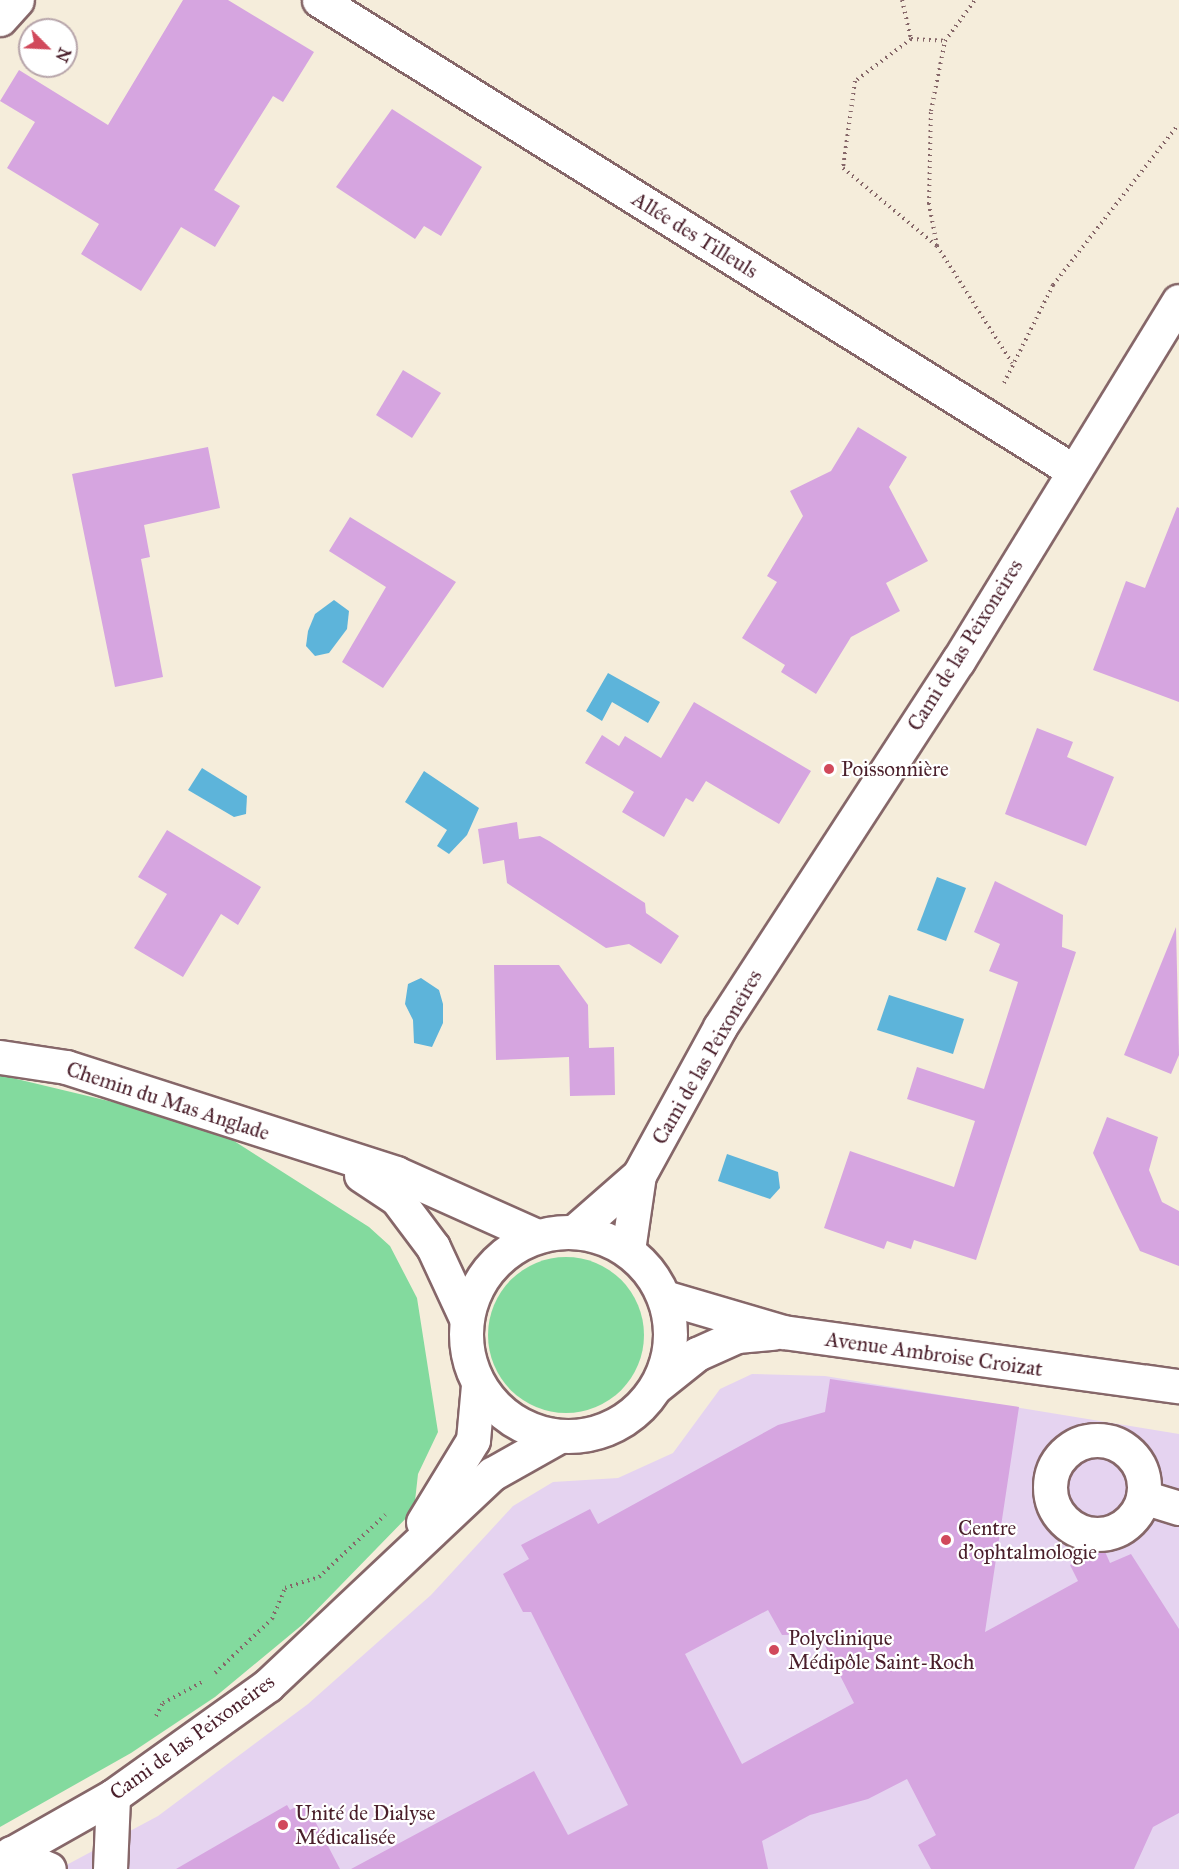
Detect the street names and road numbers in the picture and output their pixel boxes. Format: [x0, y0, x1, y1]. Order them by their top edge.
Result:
street label: Allée des Tilleuls [627, 186, 763, 284]
street label: Cami de las Peixoneires [902, 555, 1028, 735]
street label: Cami de las Peixoneires [647, 965, 767, 1149]
street label: Chemin du Mas Anglade [63, 1056, 273, 1146]
street label: Avenue Ambroise Croizat [824, 1326, 1044, 1382]
street label: Cami de las Peixoneires [105, 1669, 279, 1805]

